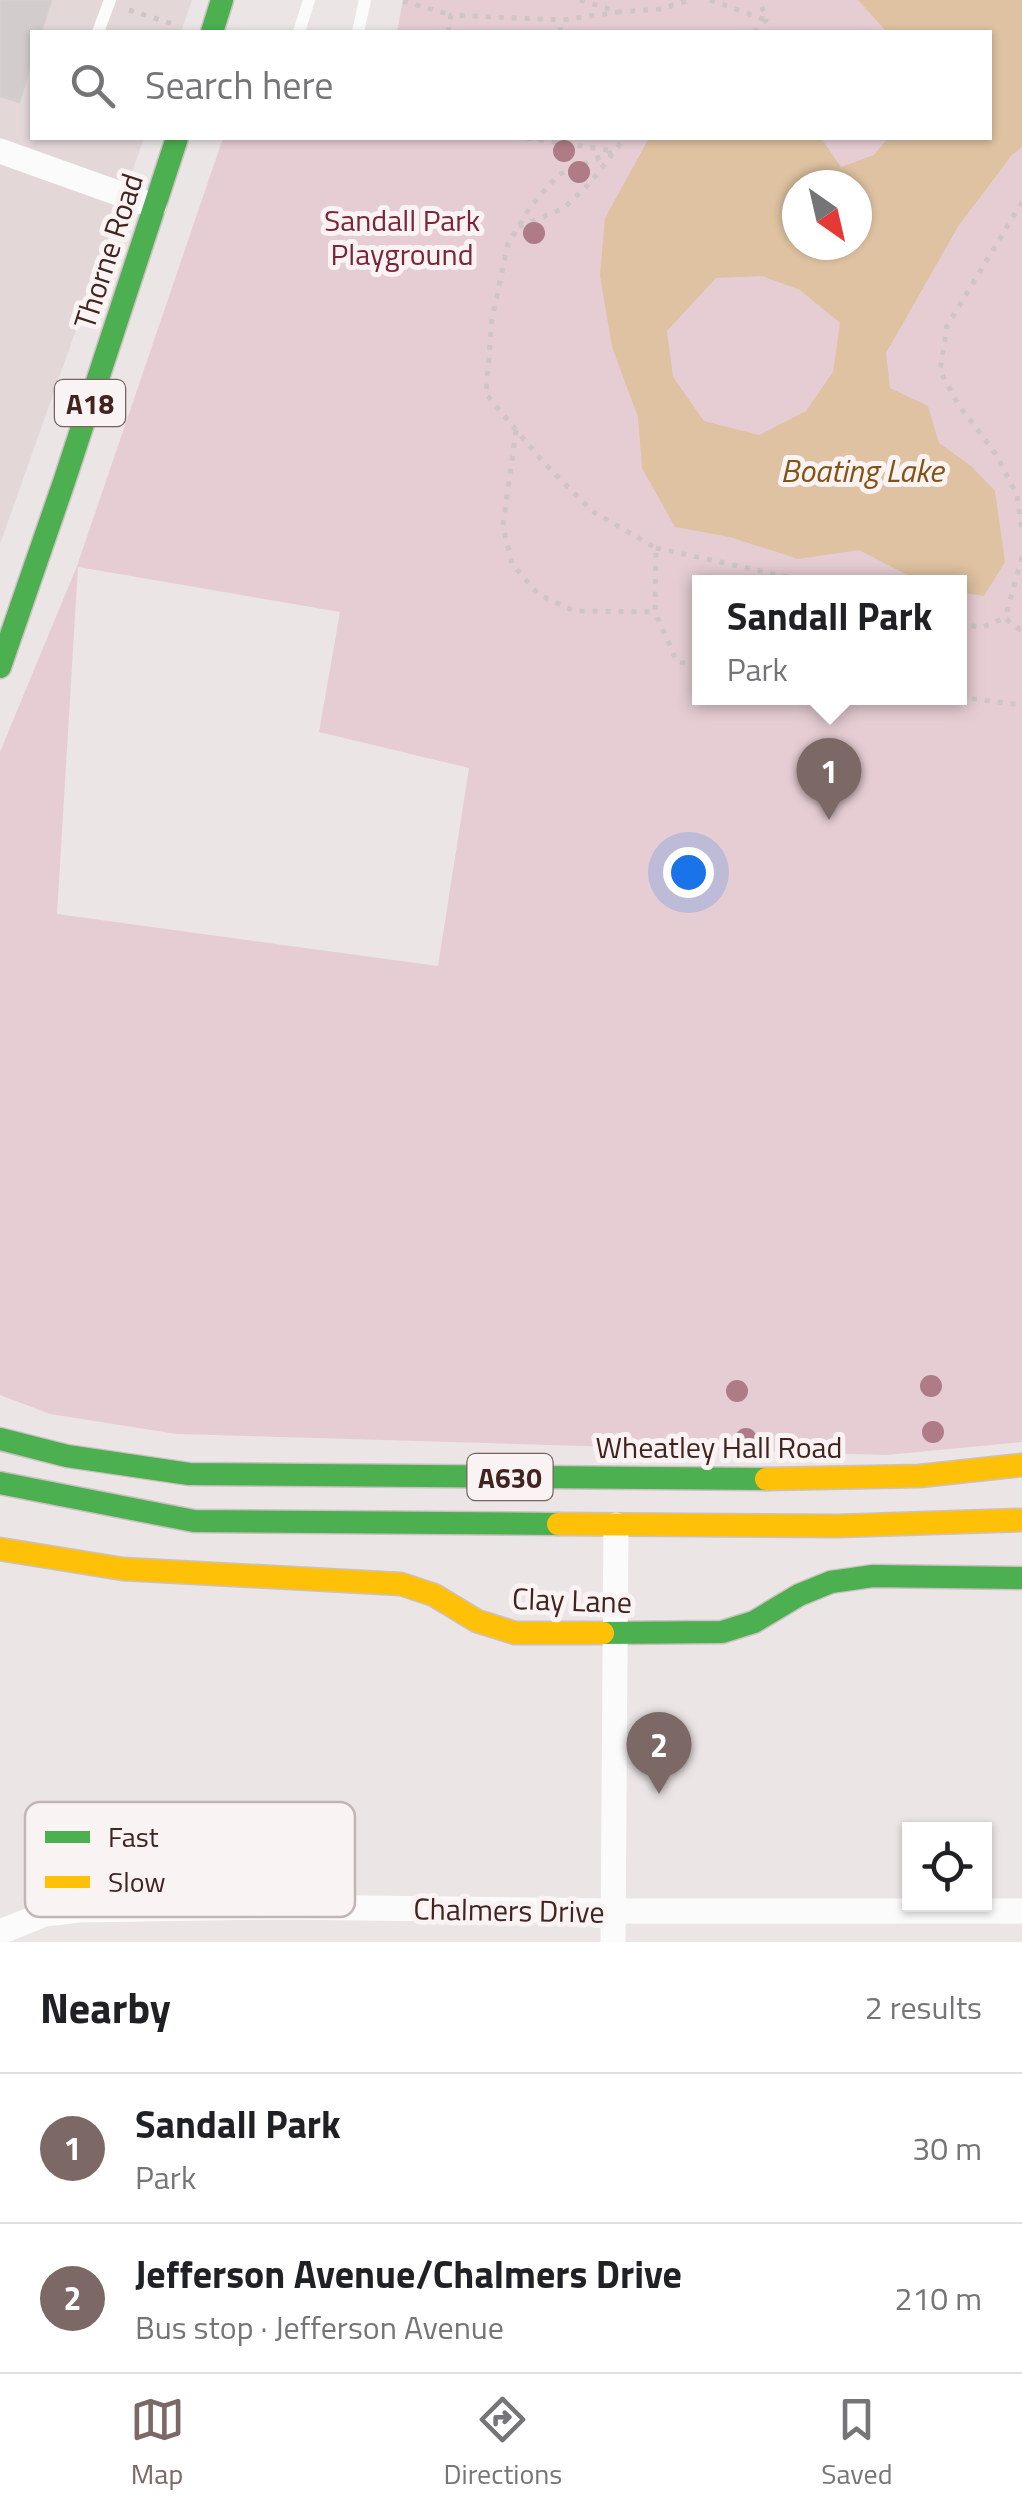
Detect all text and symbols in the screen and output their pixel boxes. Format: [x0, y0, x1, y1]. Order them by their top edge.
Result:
search box [30, 30, 992, 140]
text: Search here [145, 56, 333, 114]
icon: search [65, 58, 120, 113]
street label: Thorne Road [61, 167, 155, 335]
north arrow [782, 170, 872, 260]
park label: Sandall Park Playground [324, 197, 480, 277]
road number: A18 [55, 380, 125, 426]
water label: Boating Lake [780, 446, 946, 494]
popup [692, 575, 967, 705]
text: Sandall Park [727, 587, 932, 645]
text: Park [727, 645, 788, 693]
pin: 1 [796, 738, 862, 820]
your location [663, 847, 714, 898]
street label: Wheatley Hall Road [596, 1424, 843, 1470]
road number: A630 [468, 1454, 552, 1500]
street label: Clay Lane [511, 1575, 633, 1625]
pin: 2 [626, 1712, 692, 1794]
legend [25, 1802, 355, 1917]
text: Fast [108, 1815, 159, 1858]
map controls [902, 1822, 992, 1912]
button: locate [902, 1822, 992, 1912]
text: Slow [108, 1860, 166, 1903]
street label: Chalmers Drive [413, 1885, 605, 1935]
text: Nearby [40, 1975, 171, 2039]
text: 2 results [865, 1983, 982, 2031]
text: Sandall Park [135, 2095, 341, 2153]
text: 1 [64, 2124, 81, 2172]
text: 30 m [912, 2124, 982, 2172]
text: Park [135, 2153, 196, 2201]
text: Jefferson Avenue/Chalmers Drive [135, 2245, 682, 2303]
text: 2 [64, 2274, 81, 2322]
text: 210 m [894, 2274, 982, 2322]
text: Bus stop · Jefferson Avenue [135, 2303, 504, 2351]
tab: Map [130, 2392, 185, 2495]
tab: Directions [444, 2392, 562, 2495]
tab: Saved [821, 2392, 892, 2495]

